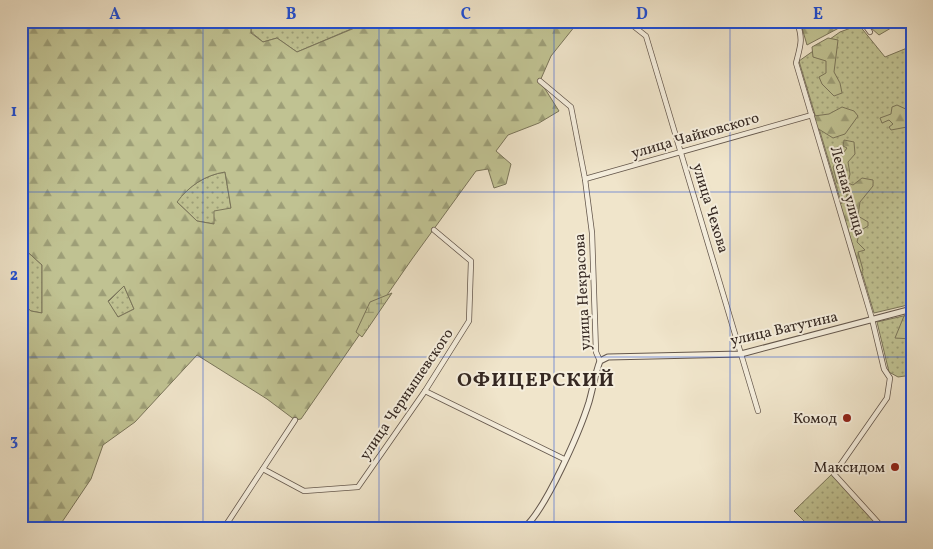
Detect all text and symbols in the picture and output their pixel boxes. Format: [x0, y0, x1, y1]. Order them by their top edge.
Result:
text: A [109, 4, 121, 26]
text: B [286, 4, 297, 26]
text: C [461, 4, 471, 26]
text: D [636, 4, 648, 26]
text: E [813, 4, 823, 26]
text: 1 [11, 101, 17, 123]
street label: улица Чайковского [629, 108, 762, 165]
street label: Лесная улица [824, 144, 869, 239]
street label: улица Чехова [686, 161, 733, 256]
street label: улица Некрасова [570, 233, 597, 351]
text: 2 [10, 265, 18, 287]
street label: улица Ватутина [728, 307, 840, 352]
street label: улица Чернышевского [355, 325, 459, 465]
district label: ОФИЦЕРСКИЙ [457, 367, 615, 395]
place label: Комод [793, 409, 838, 430]
marker: Комод [841, 412, 853, 424]
text: 3 [10, 430, 18, 452]
place label: Максидом [813, 458, 885, 479]
marker: Максидом [889, 461, 901, 473]

